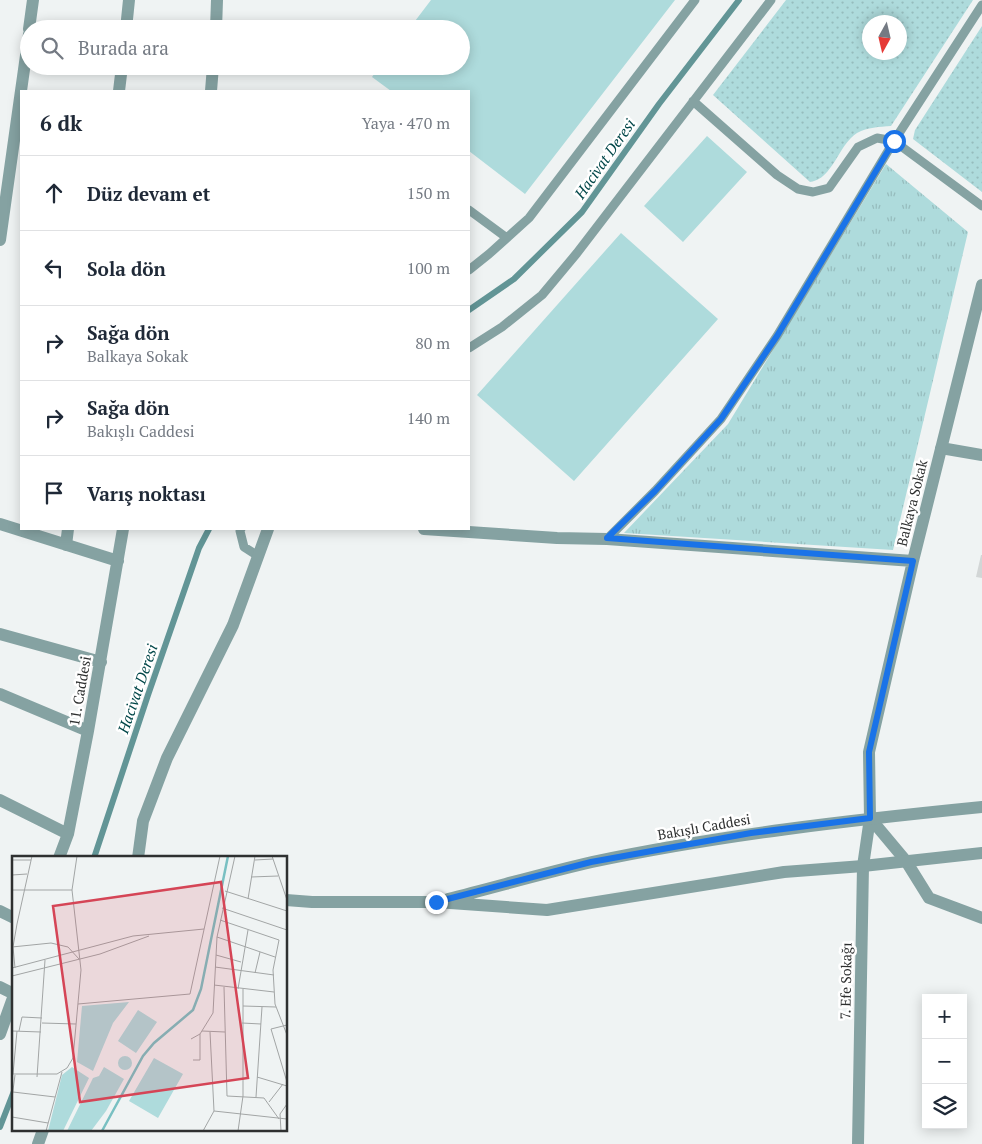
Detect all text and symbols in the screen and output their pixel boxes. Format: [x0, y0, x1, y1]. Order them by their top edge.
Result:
north arrow [862, 15, 907, 60]
search box [20, 20, 470, 75]
icon: search [38, 34, 66, 62]
text: Burada ara [78, 35, 169, 60]
text: 6 dk [40, 109, 82, 137]
text: Yaya · 470 m [362, 112, 450, 134]
water label: Hacivat Deresi [569, 114, 640, 203]
route start [883, 130, 906, 153]
icon: ahead [40, 179, 68, 207]
text: Düz devam et [87, 181, 210, 206]
text: 150 m [407, 182, 450, 204]
icon: left [40, 254, 68, 282]
text: Sola dön [87, 256, 166, 281]
text: 100 m [407, 257, 450, 279]
text: Sağa dön [87, 320, 170, 345]
icon: right [40, 329, 68, 357]
text: 80 m [415, 332, 450, 354]
text: Balkaya Sokak [87, 345, 188, 367]
text: Sağa dön [87, 395, 170, 420]
icon: right [40, 404, 68, 432]
text: 140 m [407, 407, 450, 429]
text: Bakışlı Caddesi [87, 420, 195, 442]
street label: Balkaya Sokak [892, 457, 932, 548]
icon: arrive [40, 479, 68, 507]
text: Varış noktası [87, 481, 206, 506]
water label: Hacivat Deresi [112, 641, 162, 737]
street label: 11. Caddesi [64, 654, 95, 727]
street label: Bakışlı Caddesi [656, 809, 752, 844]
inset map [12, 856, 288, 1132]
route end [425, 891, 448, 914]
street label: 7. Efe Sokağı [835, 942, 856, 1020]
map controls [922, 994, 967, 1129]
button: + [922, 994, 967, 1039]
button: − [922, 1039, 967, 1084]
button: layers [922, 1084, 967, 1129]

